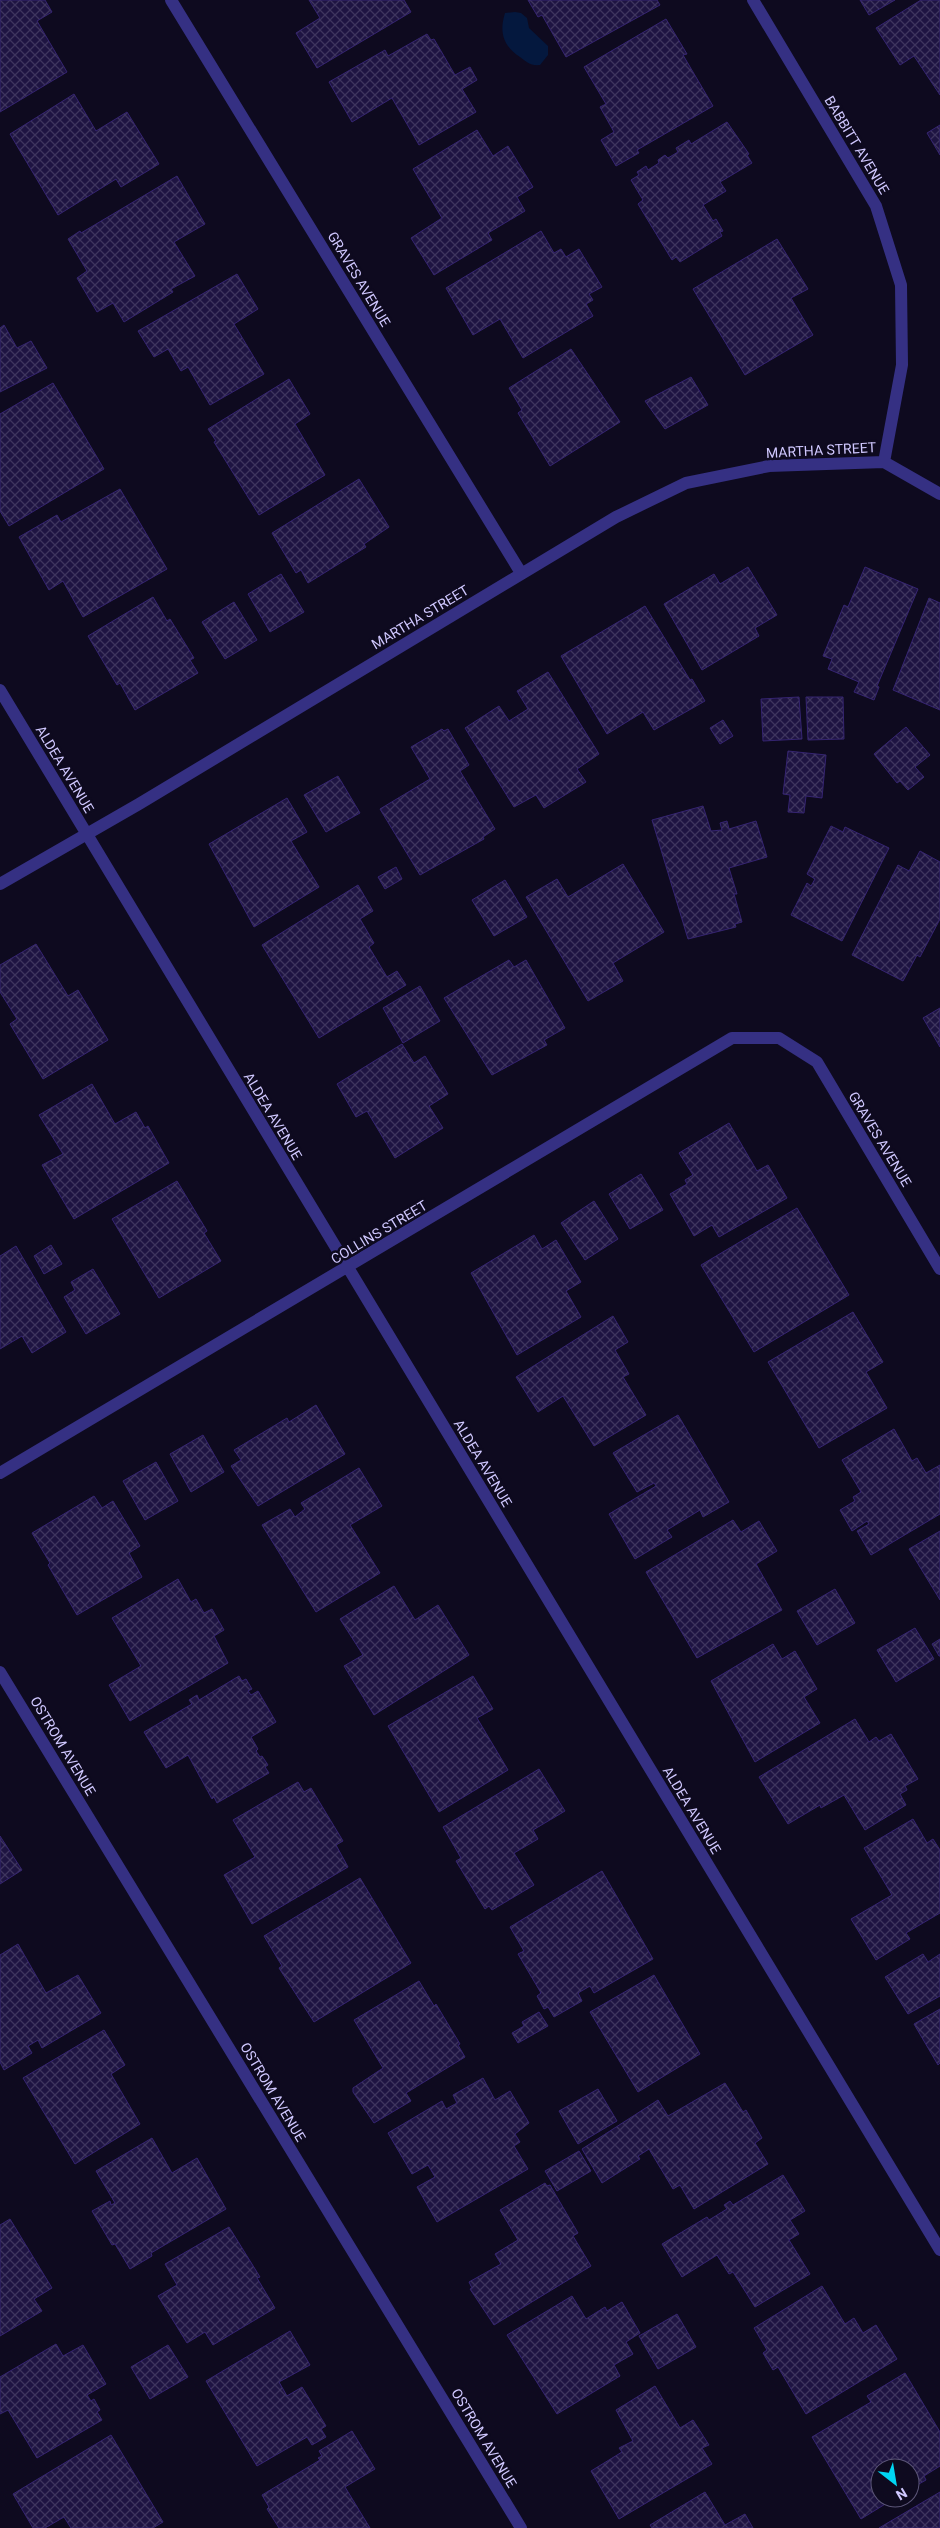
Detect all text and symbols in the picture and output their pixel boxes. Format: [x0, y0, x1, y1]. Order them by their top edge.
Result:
street label: BABBITT AVENUE [821, 93, 893, 197]
street label: GRAVES AVENUE [324, 229, 394, 329]
street label: MARTHA STREET [765, 439, 877, 461]
street label: MARTHA STREET [369, 581, 472, 652]
street label: ALDEA AVENUE [33, 723, 97, 816]
street label: ALDEA AVENUE [241, 1070, 305, 1163]
street label: GRAVES AVENUE [845, 1089, 915, 1189]
street label: COLLINS STREET [328, 1197, 430, 1267]
street label: ALDEA AVENUE [451, 1417, 515, 1510]
street label: OSTROM AVENUE [27, 1694, 99, 1798]
street label: ALDEA AVENUE [660, 1764, 724, 1857]
street label: OSTROM AVENUE [237, 2040, 309, 2144]
street label: OSTROM AVENUE [448, 2386, 520, 2490]
north arrow [870, 2458, 920, 2508]
text: N [893, 2485, 910, 2504]

